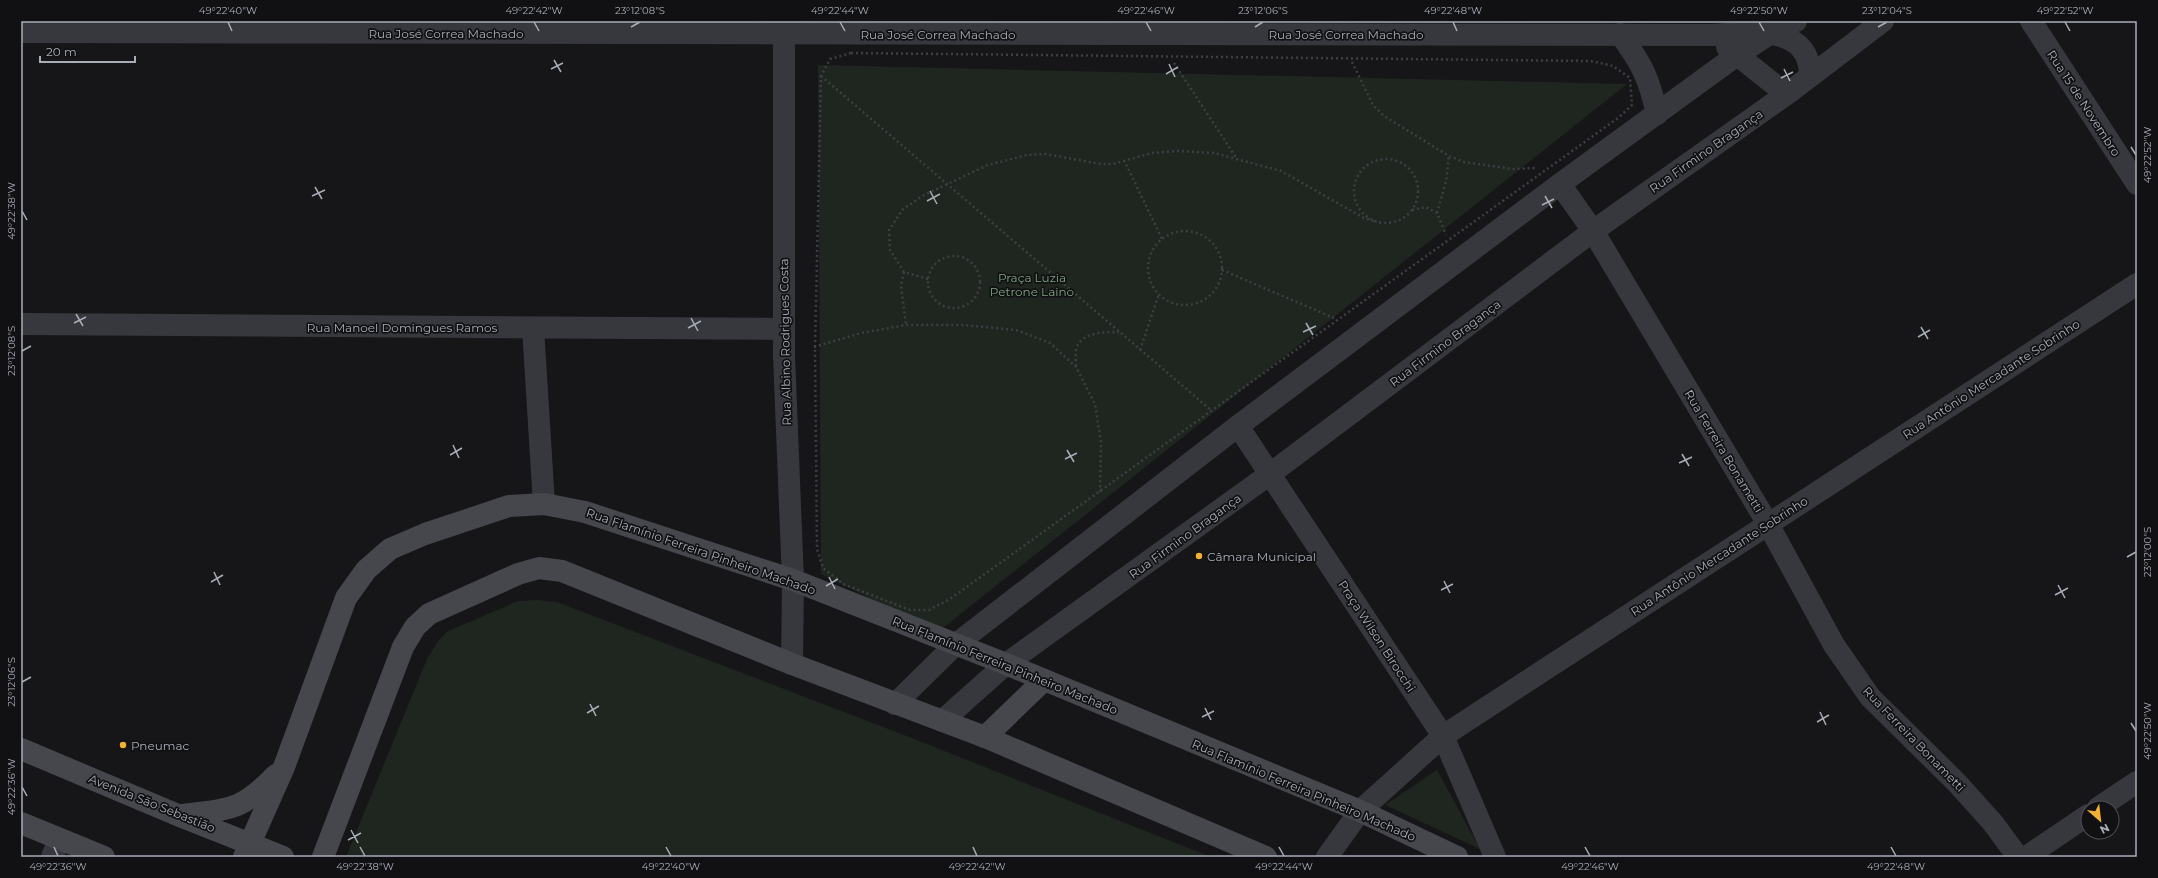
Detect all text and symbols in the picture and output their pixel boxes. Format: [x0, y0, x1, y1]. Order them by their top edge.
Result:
text: 49°22'40"W [199, 4, 257, 17]
text: 49°22'42"W [505, 4, 563, 17]
text: 23°12'08"S [615, 4, 665, 17]
text: 49°22'44"W [811, 4, 869, 17]
text: 49°22'46"W [1117, 4, 1175, 17]
text: 23°12'06"S [1238, 4, 1288, 17]
text: 49°22'48"W [1424, 4, 1482, 17]
text: 49°22'50"W [1730, 4, 1788, 17]
text: 23°12'04"S [1862, 4, 1912, 17]
text: 49°22'52"W [2037, 4, 2093, 17]
street label: Rua José Correa Machado [368, 26, 524, 41]
street label: Rua José Correa Machado [860, 27, 1016, 42]
street label: Rua José Correa Machado [1268, 27, 1424, 42]
scale bar [40, 38, 135, 64]
text: 20 m [46, 44, 77, 59]
street label: Rua 15 de Novembro [2044, 47, 2124, 159]
street label: Rua Firmino Bragança [1646, 106, 1766, 196]
text: 49°22'52"W [2141, 127, 2154, 183]
text: 49°22'38"W [5, 182, 18, 240]
street label: Rua Albino Rodrigues Costa [776, 258, 794, 426]
park label: Praça Luzia Petrone Laino [990, 270, 1074, 299]
street label: Rua Firmino Bragança [1387, 296, 1503, 390]
street label: Rua Antônio Mercadante Sobrinho [1900, 316, 2082, 442]
street label: Rua Manoel Domingues Ramos [307, 320, 497, 335]
text: 23°12'08"S [5, 326, 18, 376]
street label: Rua Ferreira Bonametti [1681, 387, 1767, 515]
street label: Rua Firmino Bragança [1126, 490, 1244, 582]
street label: Rua Antônio Mercadante Sobrinho [1628, 493, 1810, 619]
street label: Rua Flamínio Ferreira Pinheiro Machado [584, 505, 818, 597]
text: 23°12'00"S [2141, 527, 2154, 577]
place label: Câmara Municipal [1207, 549, 1316, 564]
marker: Câmara Municipal [1194, 551, 1204, 561]
street label: Praça Wilson Birocchi [1335, 577, 1419, 695]
street label: Rua Flamínio Ferreira Pinheiro Machado [890, 613, 1120, 717]
text: 23°12'06"S [5, 657, 18, 707]
street label: Rua Ferreira Bonametti [1860, 683, 1968, 795]
text: 49°22'50"W [2141, 702, 2154, 760]
street label: Rua Flamínio Ferreira Pinheiro Machado [1190, 736, 1418, 844]
place label: Pneumac [131, 738, 190, 753]
marker: Pneumac [118, 740, 128, 750]
text: 49°22'36"W [5, 758, 18, 816]
street label: Avenida São Sebastião [87, 771, 217, 835]
north arrow [2080, 800, 2120, 840]
text: N [2097, 821, 2112, 837]
text: 49°22'36"W [29, 860, 87, 873]
text: 49°22'38"W [336, 860, 394, 873]
text: 49°22'40"W [642, 860, 700, 873]
text: 49°22'42"W [948, 860, 1006, 873]
text: 49°22'44"W [1255, 860, 1313, 873]
text: 49°22'46"W [1561, 860, 1619, 873]
text: 49°22'48"W [1867, 860, 1925, 873]

